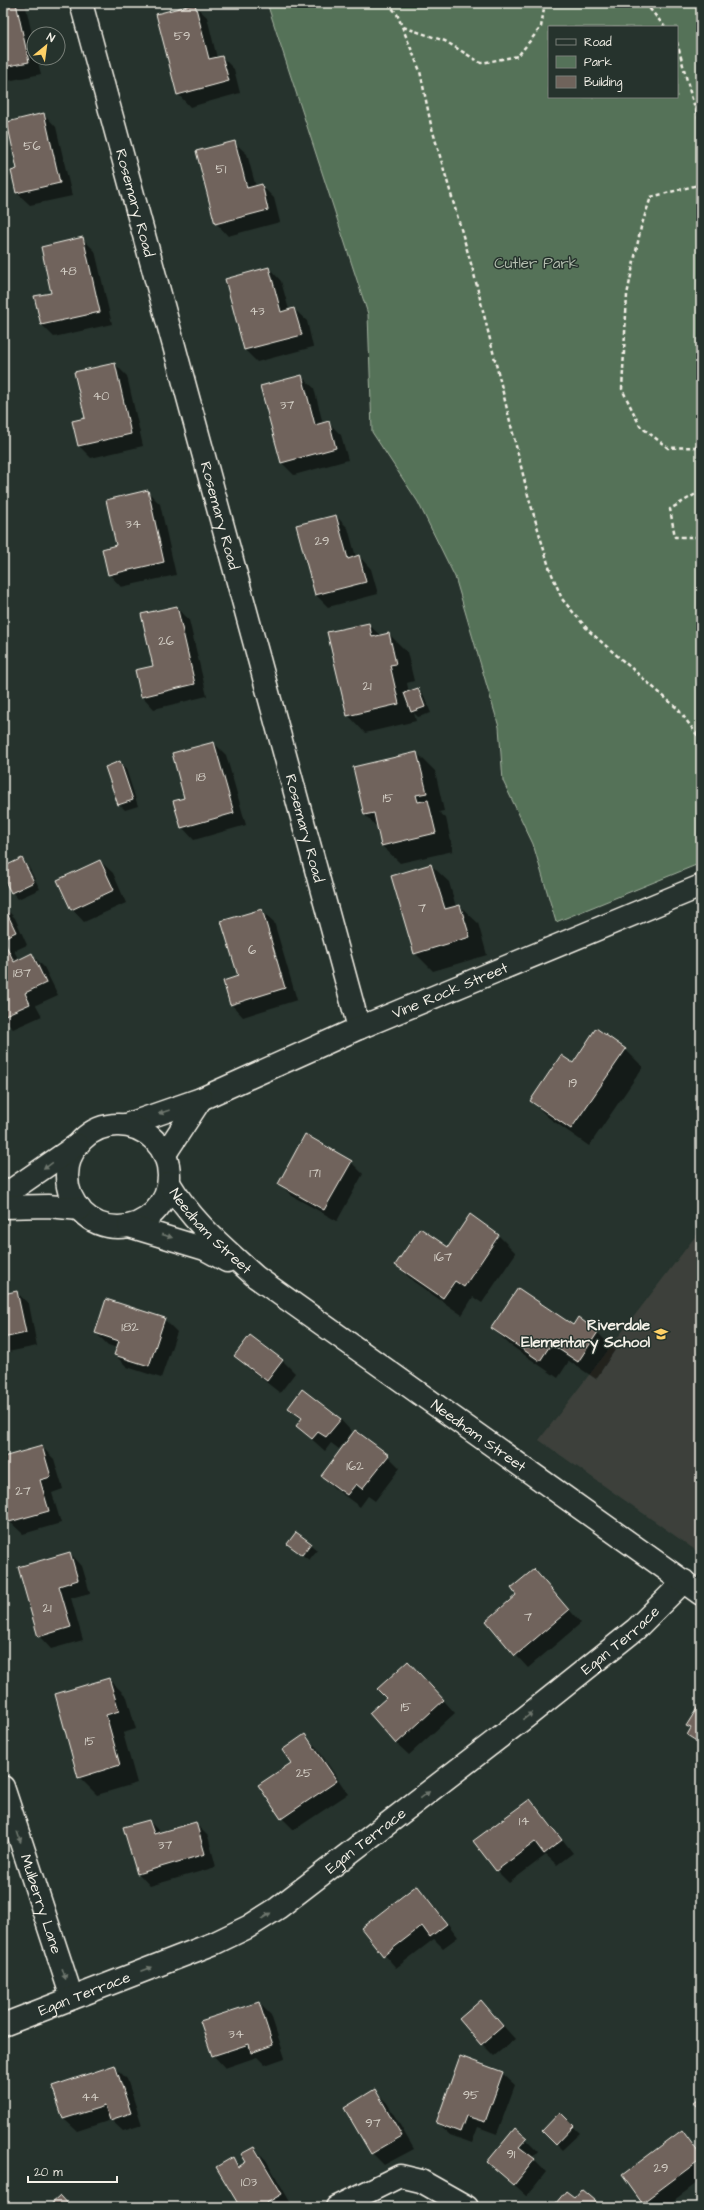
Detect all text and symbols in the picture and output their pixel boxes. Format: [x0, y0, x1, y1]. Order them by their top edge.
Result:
north arrow [26, 26, 66, 66]
legend [548, 26, 678, 98]
house number: 59 [174, 27, 190, 45]
text: N [44, 29, 57, 46]
text: Road [584, 34, 612, 51]
text: Park [584, 54, 612, 71]
text: Building [584, 74, 622, 92]
house number: 56 [23, 137, 41, 155]
street label: Rosemary Road [110, 147, 159, 260]
house number: 51 [216, 160, 227, 178]
park label: Cutler Park [494, 253, 578, 274]
house number: 48 [59, 262, 77, 280]
house number: 43 [249, 302, 265, 320]
house number: 40 [92, 387, 110, 405]
house number: 37 [280, 396, 294, 414]
street label: Rosemary Road [195, 459, 244, 572]
house number: 34 [125, 515, 141, 533]
house number: 29 [315, 532, 329, 550]
house number: 26 [158, 632, 174, 650]
house number: 21 [362, 677, 372, 695]
house number: 18 [196, 768, 207, 786]
street label: Rosemary Road [280, 772, 329, 885]
house number: 15 [383, 789, 393, 807]
house number: 7 [418, 899, 426, 917]
house number: 6 [248, 941, 256, 959]
street label: Vine Rock Street [389, 957, 511, 1024]
house number: 187 [13, 964, 31, 982]
house number: 19 [568, 1074, 578, 1092]
one-way arrow [158, 1109, 170, 1115]
one-way arrow [43, 1162, 54, 1170]
house number: 171 [309, 1164, 321, 1182]
street label: Needham Street [164, 1184, 256, 1279]
one-way arrow [161, 1233, 173, 1239]
house number: 167 [434, 1248, 452, 1266]
place label: Riverdale Elementary School [521, 1315, 651, 1354]
house number: 182 [121, 1318, 139, 1336]
school or university icon: Riverdale Elementary School [653, 1326, 669, 1342]
street label: Needham Street [426, 1395, 530, 1477]
house number: 162 [346, 1457, 364, 1475]
house number: 27 [15, 1482, 31, 1500]
house number: 21 [42, 1599, 52, 1617]
street label: Egan Terrace [577, 1601, 664, 1680]
house number: 7 [524, 1608, 532, 1626]
house number: 15 [401, 1698, 411, 1716]
one-way arrow [523, 1712, 533, 1720]
house number: 15 [85, 1732, 95, 1750]
house number: 25 [296, 1764, 312, 1782]
one-way arrow [419, 1791, 430, 1800]
street label: Egan Terrace [321, 1803, 411, 1879]
house number: 14 [519, 1812, 529, 1830]
one-way arrow [16, 1832, 22, 1844]
house number: 37 [158, 1836, 172, 1854]
street label: Mulberry Lane [15, 1852, 67, 1956]
one-way arrow [260, 1912, 271, 1920]
one-way arrow [142, 1965, 154, 1971]
street label: Egan Terrace [35, 1967, 133, 2021]
one-way arrow [61, 1969, 67, 1981]
house number: 34 [228, 2025, 244, 2043]
house number: 95 [463, 2086, 479, 2104]
house number: 44 [81, 2088, 99, 2106]
house number: 97 [365, 2114, 381, 2132]
house number: 91 [506, 2145, 516, 2163]
scale bar [28, 2158, 117, 2184]
house number: 29 [654, 2159, 668, 2177]
text: 20 m [34, 2164, 63, 2181]
house number: 103 [241, 2173, 258, 2191]

